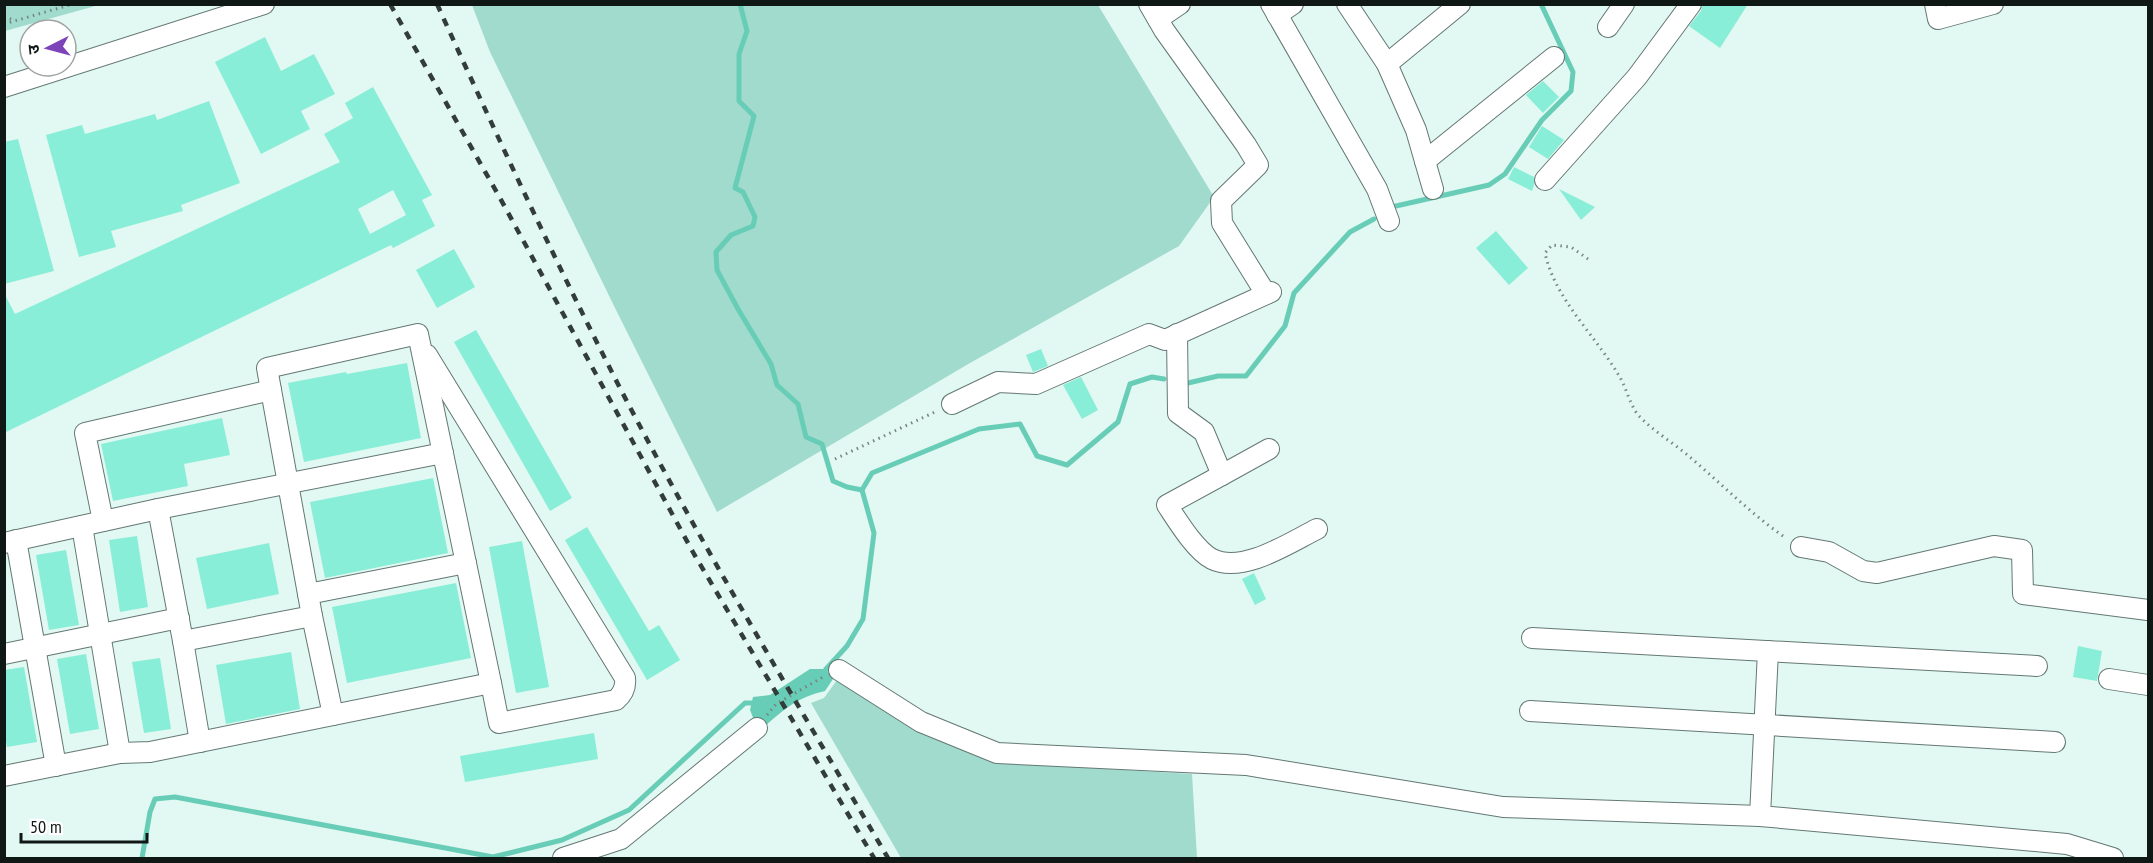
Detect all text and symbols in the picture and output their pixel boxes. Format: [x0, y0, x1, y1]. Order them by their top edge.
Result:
north arrow [18, 18, 78, 78]
text: उ [23, 43, 44, 55]
scale bar [21, 806, 147, 844]
text: 50 m [30, 815, 62, 838]

